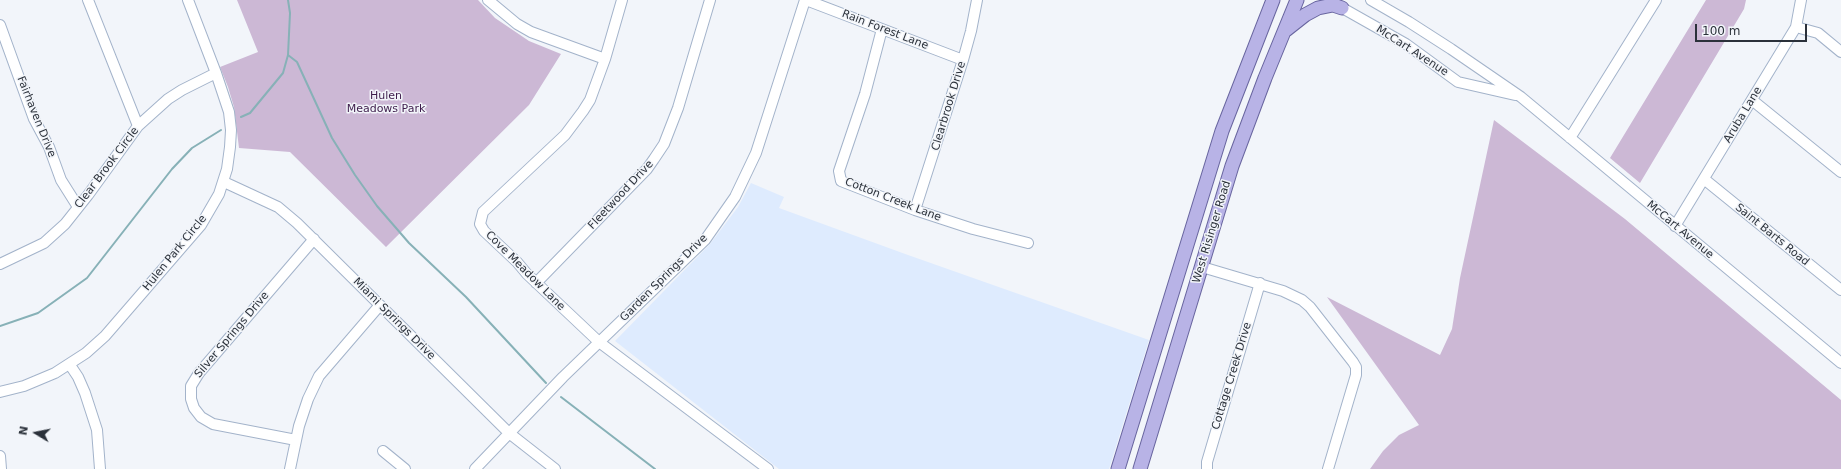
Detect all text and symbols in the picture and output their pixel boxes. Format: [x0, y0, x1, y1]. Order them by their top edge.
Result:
street label: Rain Forest Lane [840, 7, 930, 53]
scale bar [1697, 16, 1809, 42]
street label: McCart Avenue [1374, 23, 1450, 79]
text: 100 m [1702, 24, 1740, 38]
street label: Clearbrook Drive [929, 60, 969, 152]
street label: Fairhaven Drive [14, 75, 58, 159]
street label: Aruba Lane [1721, 85, 1765, 145]
park label: Hulen Meadows Park [347, 89, 425, 115]
street label: Clear Brook Circle [72, 125, 142, 211]
street label: Fleetwood Drive [586, 158, 656, 232]
street label: Cotton Creek Lane [843, 176, 943, 224]
street label: West Risinger Road [1190, 179, 1234, 285]
street label: McCart Avenue [1644, 198, 1716, 262]
street label: Saint Barts Road [1732, 201, 1812, 269]
street label: Hulen Park Circle [140, 212, 210, 294]
street label: Cove Meadow Lane [483, 229, 567, 313]
street label: Garden Springs Drive [618, 232, 710, 324]
street label: Miami Springs Drive [350, 275, 438, 363]
street label: Silver Springs Drive [192, 289, 272, 381]
street label: Cottage Creek Drive [1209, 321, 1255, 431]
north arrow [16, 413, 56, 453]
text: N [16, 425, 31, 436]

